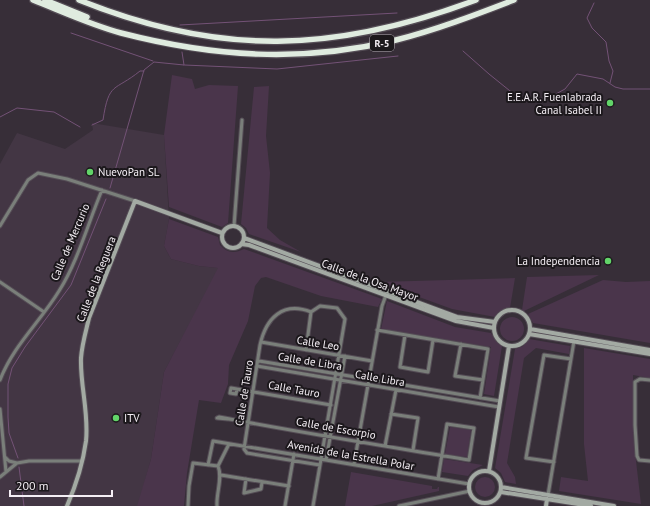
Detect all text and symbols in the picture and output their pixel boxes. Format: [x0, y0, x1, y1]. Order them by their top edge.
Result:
road number: R-5 [370, 35, 394, 51]
place label: E.E.A.R. Fuenlabrada Canal Isabel II [507, 90, 602, 117]
marker: E.E.A.R. Fuenlabrada Canal Isabel II [605, 98, 615, 108]
place label: NuevoPan SL [98, 165, 160, 179]
marker: NuevoPan SL [85, 167, 95, 177]
street label: Calle de Mercurio [47, 201, 93, 283]
street label: Calle de la Reguera [73, 234, 119, 324]
place label: La Independencia [517, 254, 600, 268]
street label: Calle de la Osa Mayor [320, 256, 421, 304]
marker: La Independencia [603, 256, 613, 266]
street label: Calle Leo [296, 333, 340, 353]
street label: Calle de Libra [277, 349, 343, 373]
street label: Calle de Tauro [232, 359, 256, 427]
street label: Calle Libra [354, 367, 406, 389]
street label: Calle Tauro [267, 378, 321, 400]
place label: ITV [124, 411, 140, 425]
marker: ITV [111, 413, 121, 423]
street label: Calle de Escorpio [295, 414, 377, 442]
street label: Avenida de la Estrella Polar [286, 437, 416, 473]
scale bar [10, 472, 112, 498]
text: 200 m [16, 478, 49, 493]

